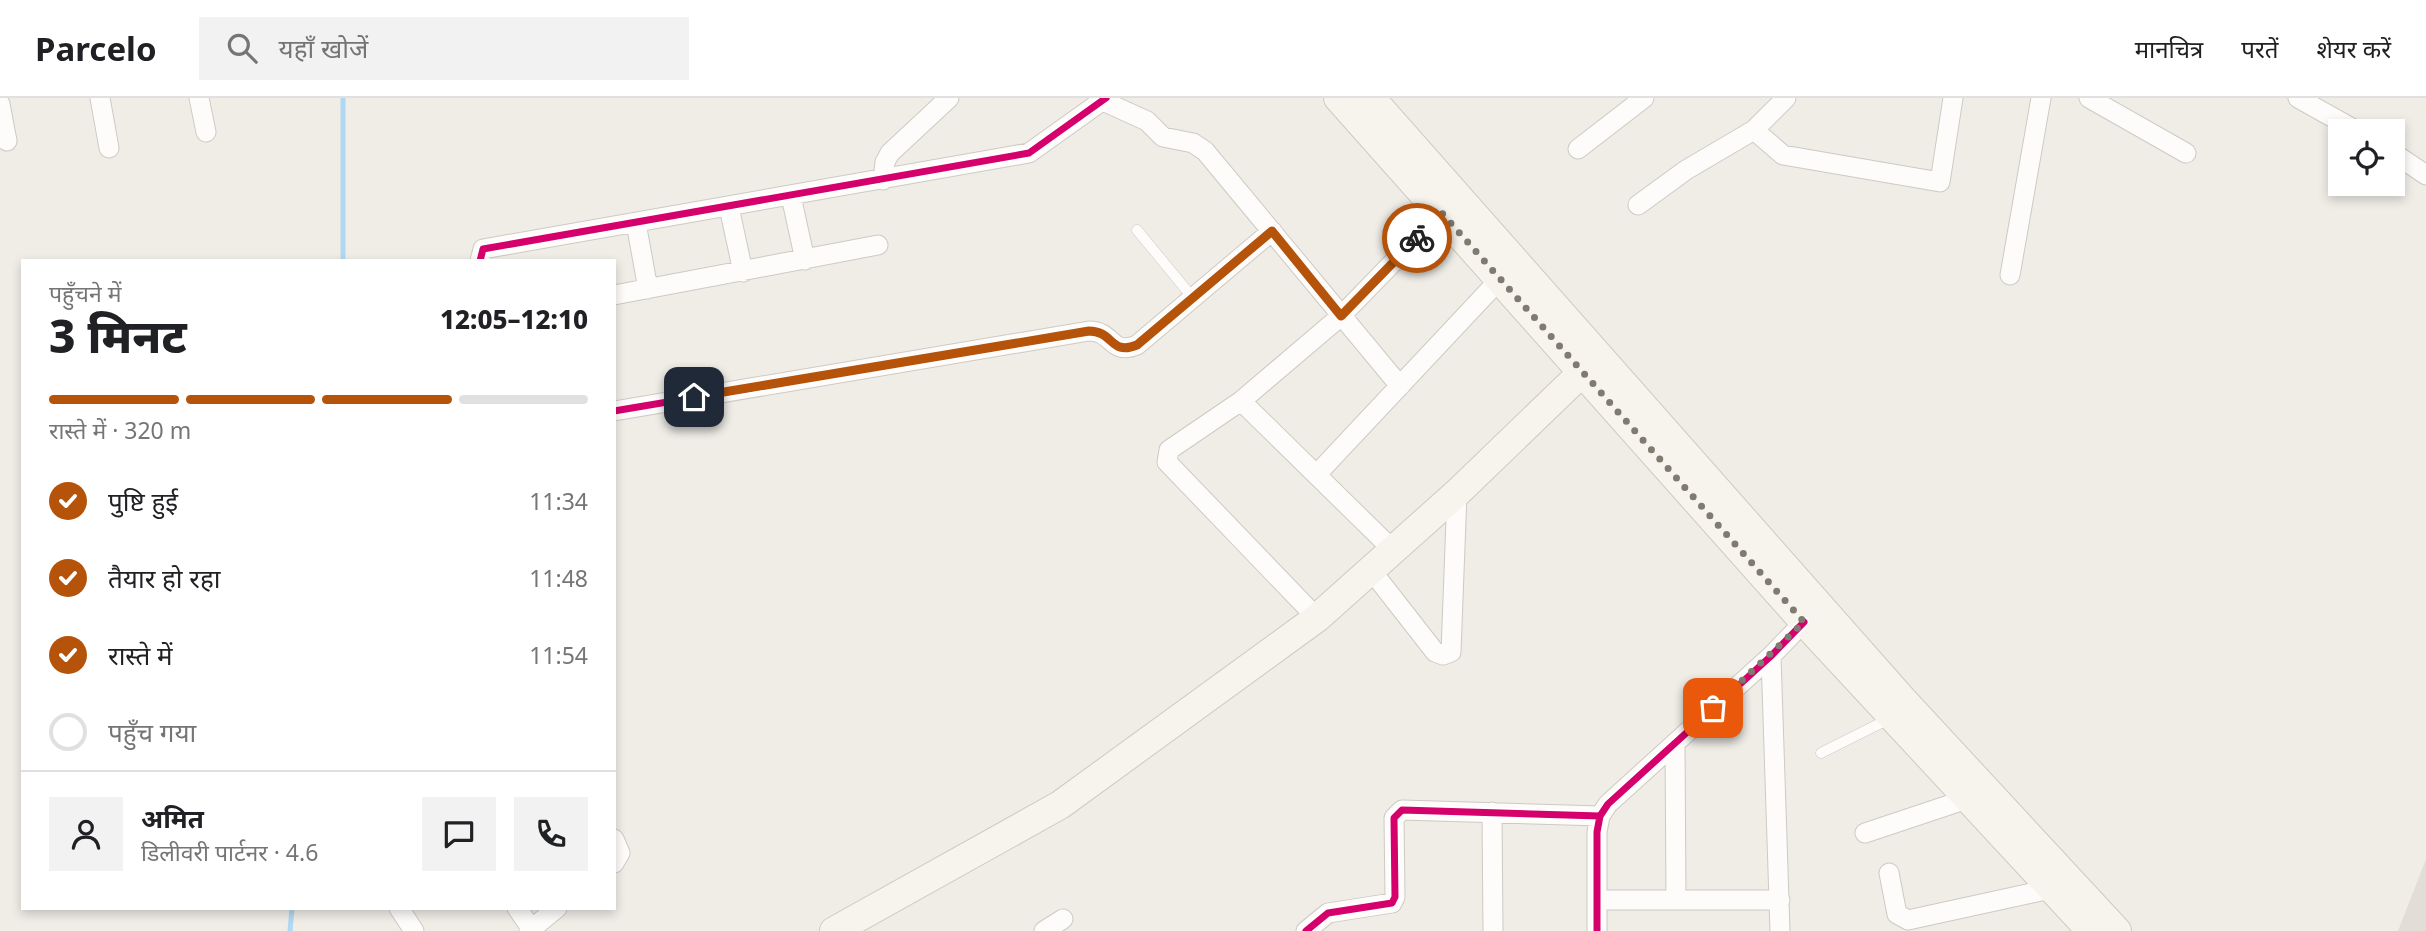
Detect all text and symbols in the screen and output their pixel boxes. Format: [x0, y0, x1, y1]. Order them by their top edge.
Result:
search box [199, 17, 689, 80]
text: Parcelo [35, 26, 157, 71]
icon: search [223, 29, 261, 67]
text: यहाँ खोजें [279, 30, 368, 66]
text: मानचित्र [2135, 32, 2203, 65]
text: परतें [2241, 32, 2278, 65]
text: शेयर करें [2316, 32, 2391, 65]
map controls [2328, 119, 2405, 196]
button: locate [2328, 119, 2405, 196]
courier [1382, 203, 1452, 273]
icon: bike [1398, 219, 1436, 257]
text: पहुँचने में [49, 277, 121, 309]
text: 12:05–12:10 [440, 301, 588, 337]
text: 3 मिनट [49, 304, 187, 366]
pin [664, 367, 724, 427]
icon: home [675, 378, 713, 416]
text: रास्ते में · 320 m [49, 414, 191, 446]
icon: check [49, 482, 87, 520]
text: पुष्टि हुई [108, 483, 178, 519]
text: 11:34 [529, 485, 588, 517]
icon: check [49, 559, 87, 597]
text: तैयार हो रहा [108, 560, 221, 596]
text: 11:48 [529, 562, 588, 594]
icon: check [49, 636, 87, 674]
text: रास्ते में [108, 637, 173, 673]
text: 11:54 [529, 639, 588, 671]
pin [1683, 678, 1743, 738]
icon: bag [1694, 689, 1732, 727]
text: पहुँच गया [108, 714, 196, 750]
button: person [49, 797, 123, 871]
button: chat [422, 797, 496, 871]
button: phone [514, 797, 588, 871]
text: अमित [141, 800, 204, 836]
text: डिलीवरी पार्टनर · 4.6 [141, 836, 318, 868]

